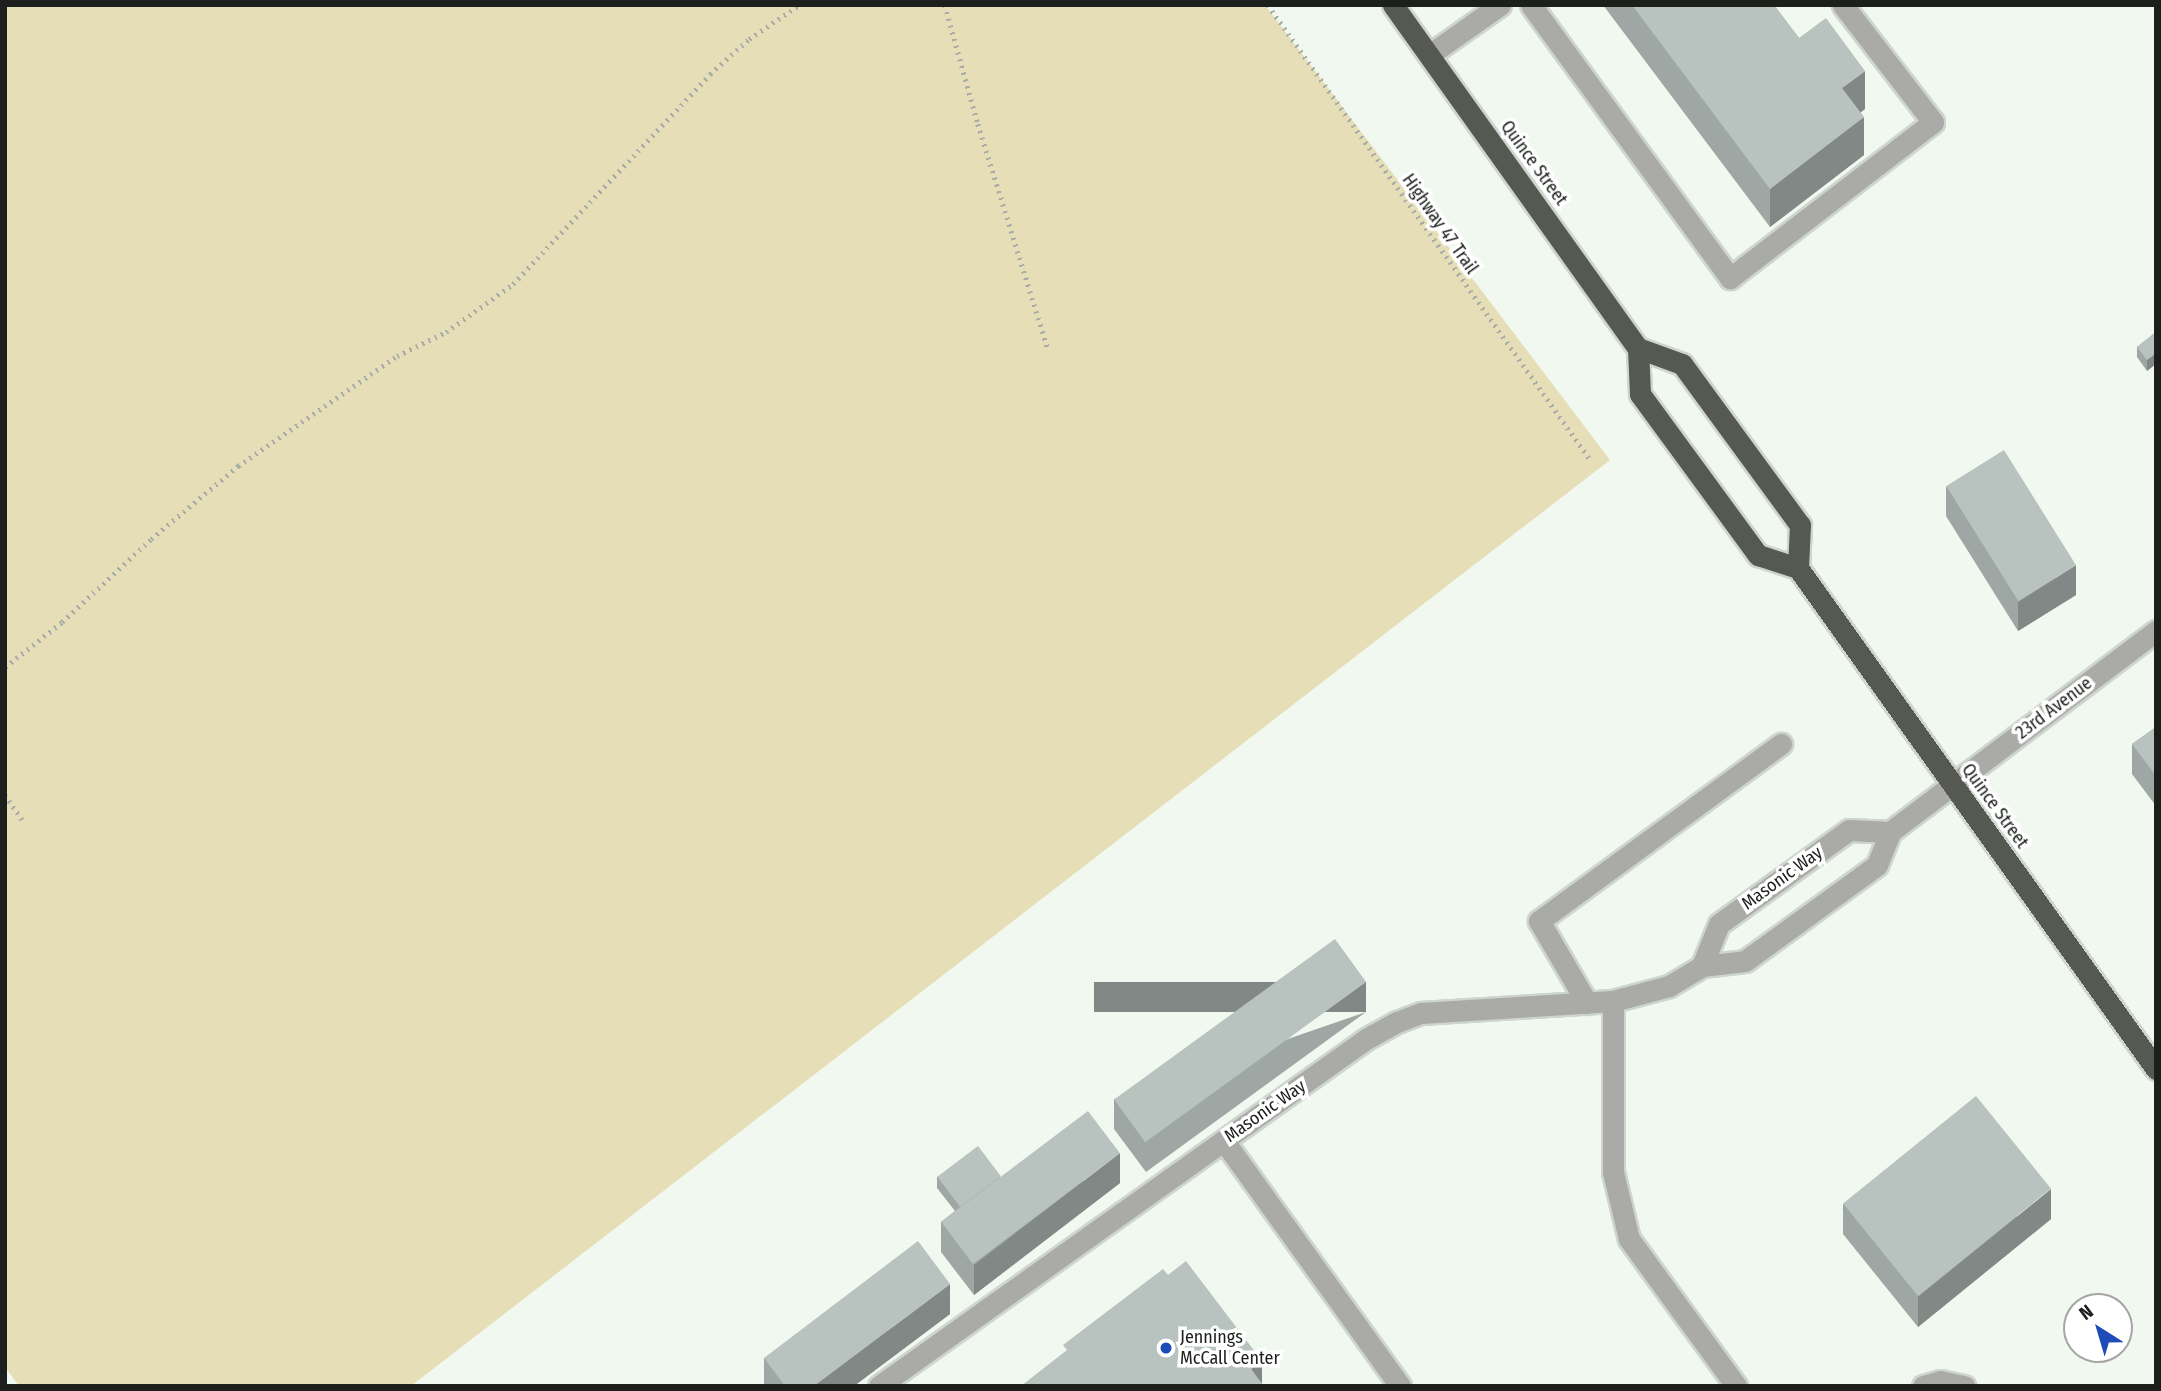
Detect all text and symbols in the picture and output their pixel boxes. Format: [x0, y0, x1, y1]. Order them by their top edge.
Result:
street label: Quince Street [1496, 116, 1572, 210]
street label: Highway 47 Trail [1398, 170, 1482, 278]
street label: 23rd Avenue [2012, 672, 2096, 744]
street label: Quince Street [1957, 759, 2033, 853]
street label: Masonic Way [1738, 842, 1826, 914]
street label: Masonic Way [1220, 1075, 1310, 1147]
north arrow [2063, 1293, 2133, 1363]
text: N [2075, 1300, 2098, 1325]
place label: Jennings McCall Center [1180, 1327, 1280, 1370]
marker: Jennings McCall Center [1158, 1340, 1174, 1356]

